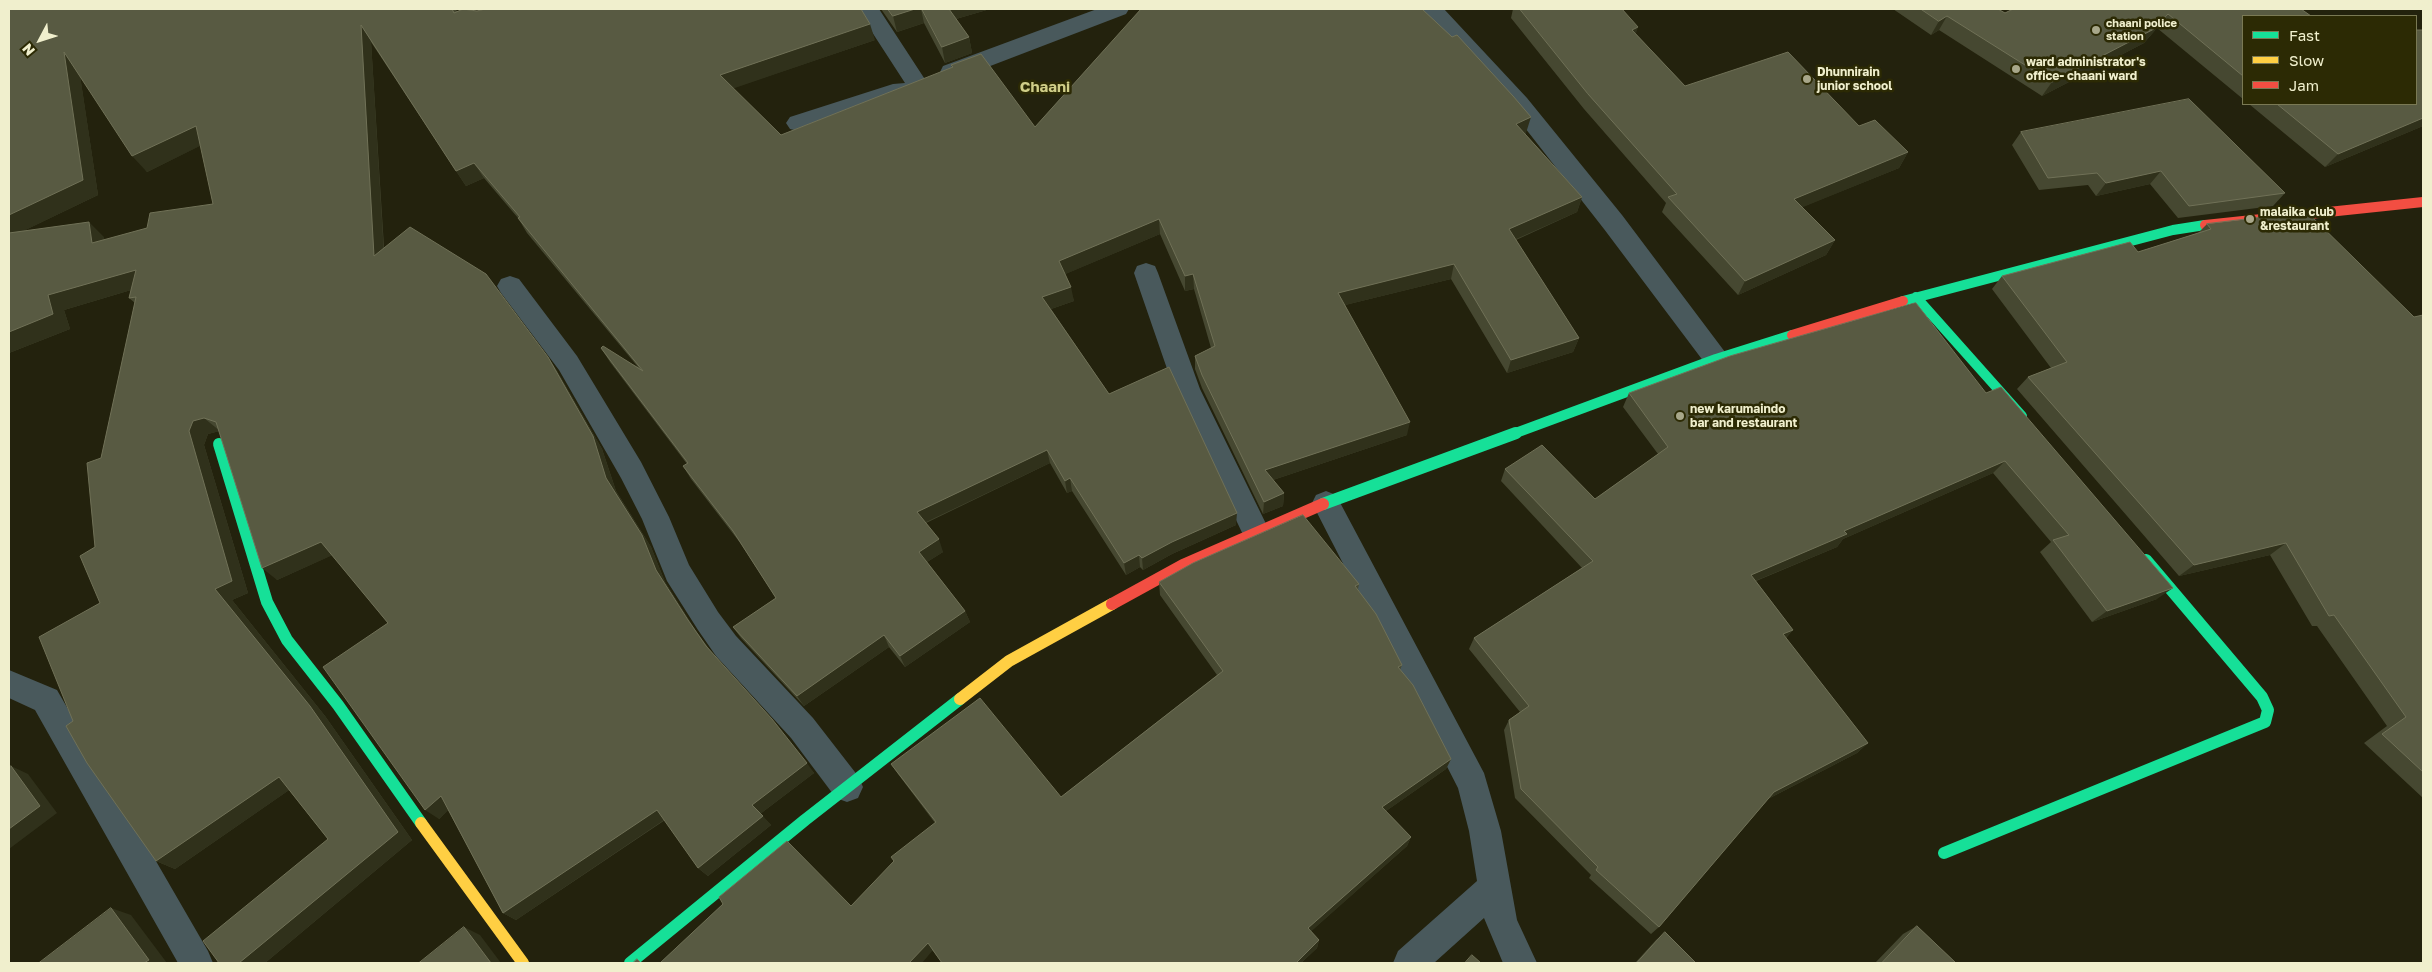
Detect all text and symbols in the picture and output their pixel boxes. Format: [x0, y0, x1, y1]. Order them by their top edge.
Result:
north arrow [15, 15, 65, 65]
legend [2242, 15, 2417, 105]
place label: chaani police station [2106, 17, 2177, 43]
marker: chaani police station [2090, 24, 2102, 36]
text: Fast [2289, 26, 2320, 44]
text: N [18, 40, 38, 60]
text: Slow [2289, 51, 2324, 69]
place label: ward administrator's office- chaani ward [2026, 55, 2146, 83]
marker: ward administrator's office- chaani ward [2010, 63, 2022, 75]
place label: Dhunnirain junior school [1817, 65, 1892, 93]
marker: Dhunnirain junior school [1801, 73, 1813, 85]
text: Jam [2289, 76, 2319, 94]
district label: Chaani [1020, 78, 1070, 96]
place label: malaika club &restaurant [2260, 205, 2334, 233]
marker: malaika club &restaurant [2244, 213, 2256, 225]
place label: new karumaindo bar and restaurant [1690, 402, 1797, 430]
marker: new karumaindo bar and restaurant [1674, 410, 1686, 422]

